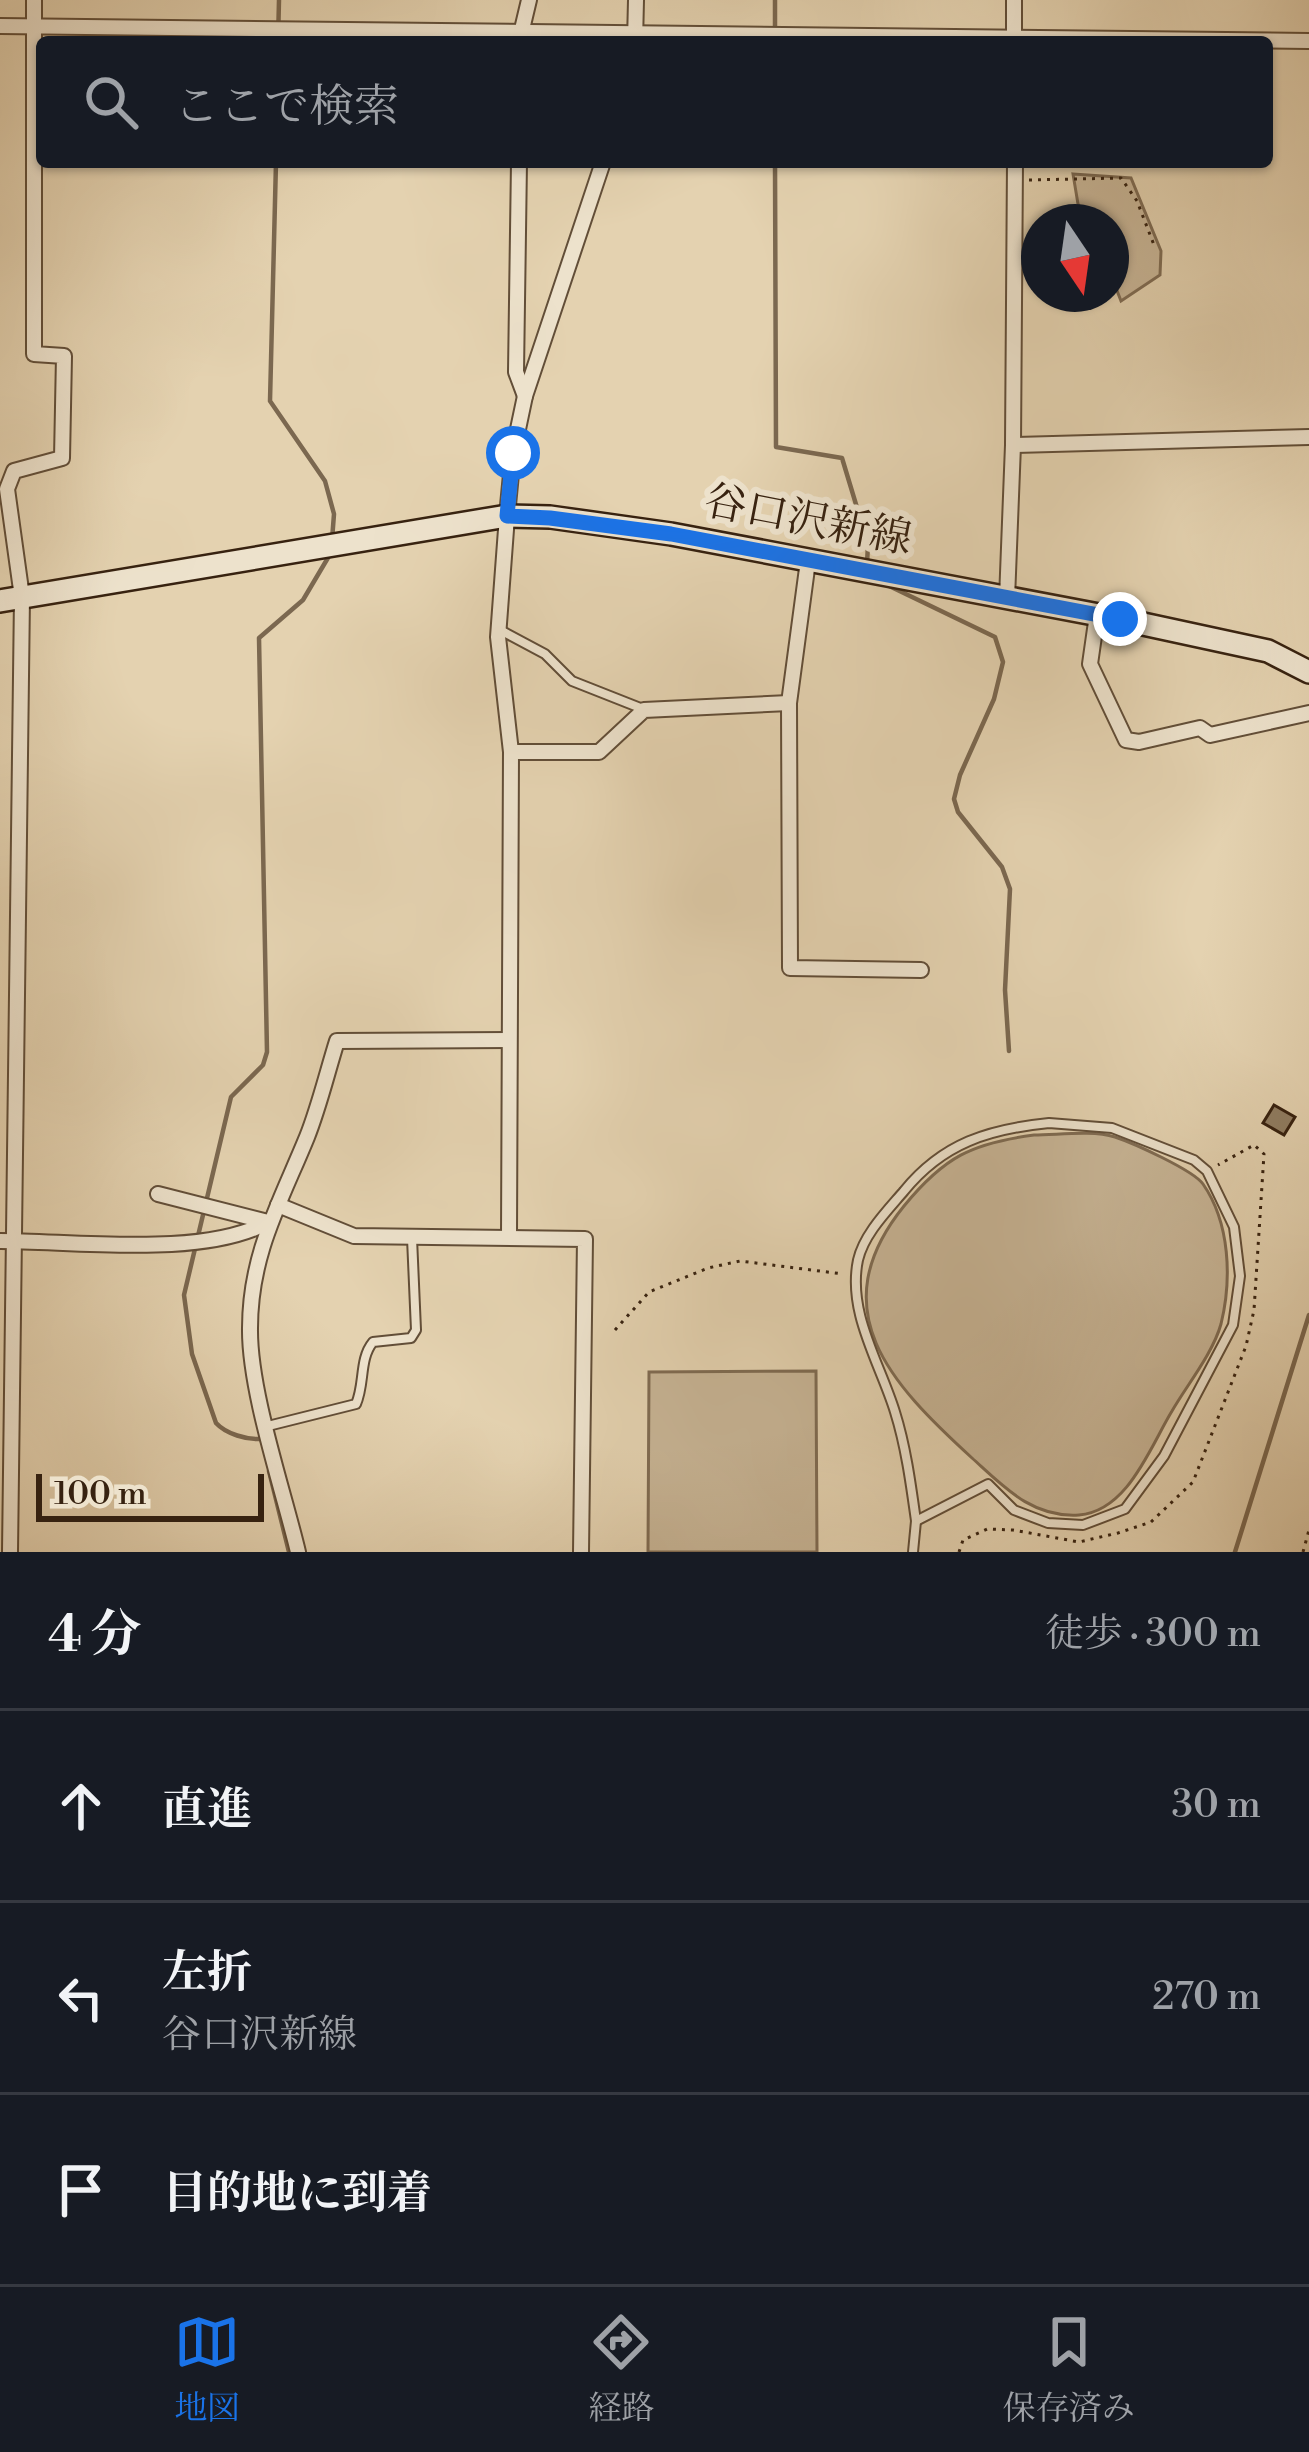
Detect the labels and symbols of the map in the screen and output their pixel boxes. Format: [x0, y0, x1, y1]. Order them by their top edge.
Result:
north arrow [1021, 204, 1129, 312]
route start [486, 426, 540, 480]
street label: 谷口沢新線 [700, 475, 916, 567]
route end [1093, 592, 1147, 646]
scale bar [36, 1468, 264, 1521]

